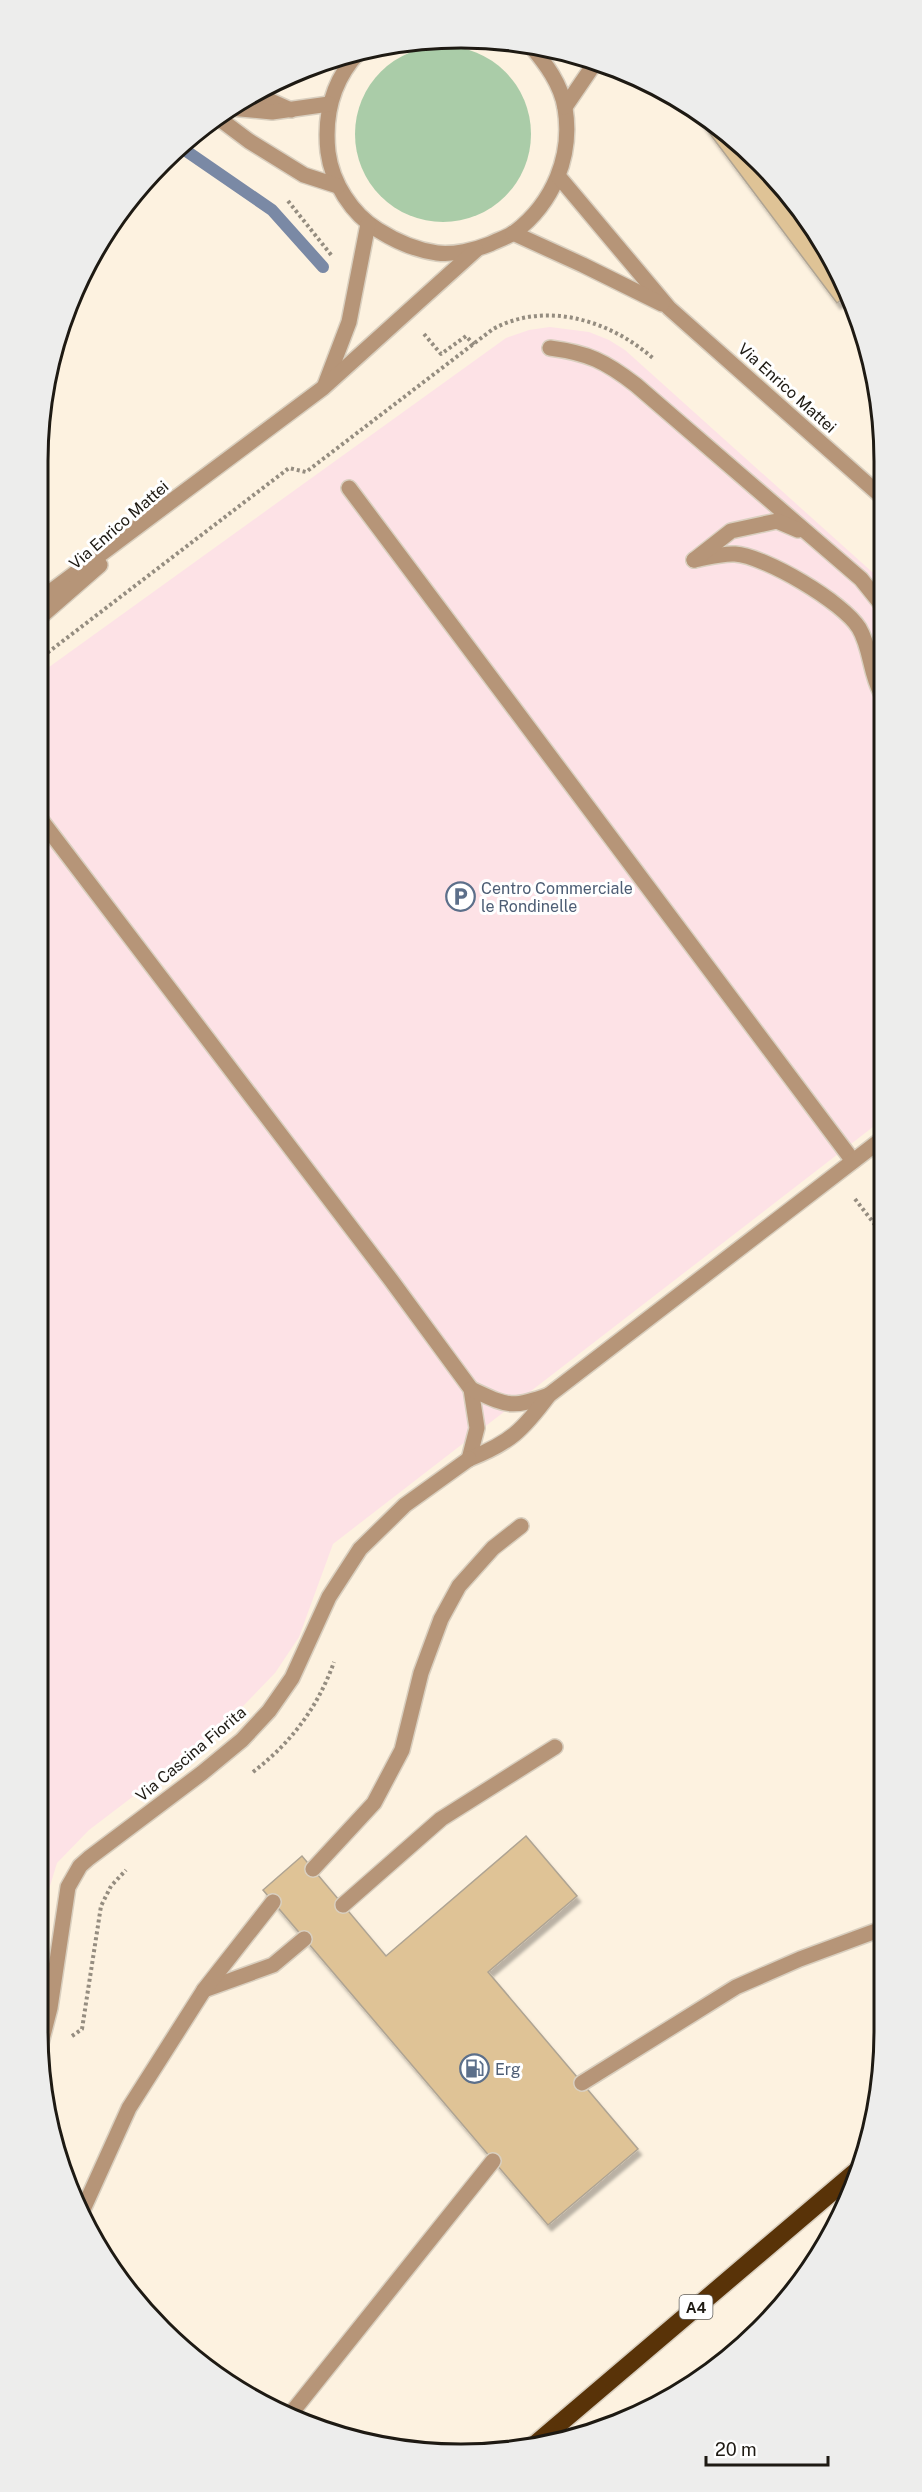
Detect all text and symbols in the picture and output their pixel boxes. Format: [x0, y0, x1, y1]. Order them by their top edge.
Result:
street label: Via Enrico Mattei [734, 339, 840, 437]
street label: Via Enrico Mattei [66, 477, 172, 573]
place label: Centro Commerciale le Rondinelle [481, 879, 633, 916]
parking icon: Centro Commerciale le Rondinelle [444, 881, 476, 913]
street label: Via Cascina Fiorita [132, 1703, 250, 1805]
fuel station icon: Erg [458, 2053, 490, 2085]
place label: Erg [495, 2060, 521, 2079]
road number: A4 [680, 2295, 712, 2319]
scale bar [706, 2429, 828, 2467]
text: 20 m [715, 2439, 757, 2460]

